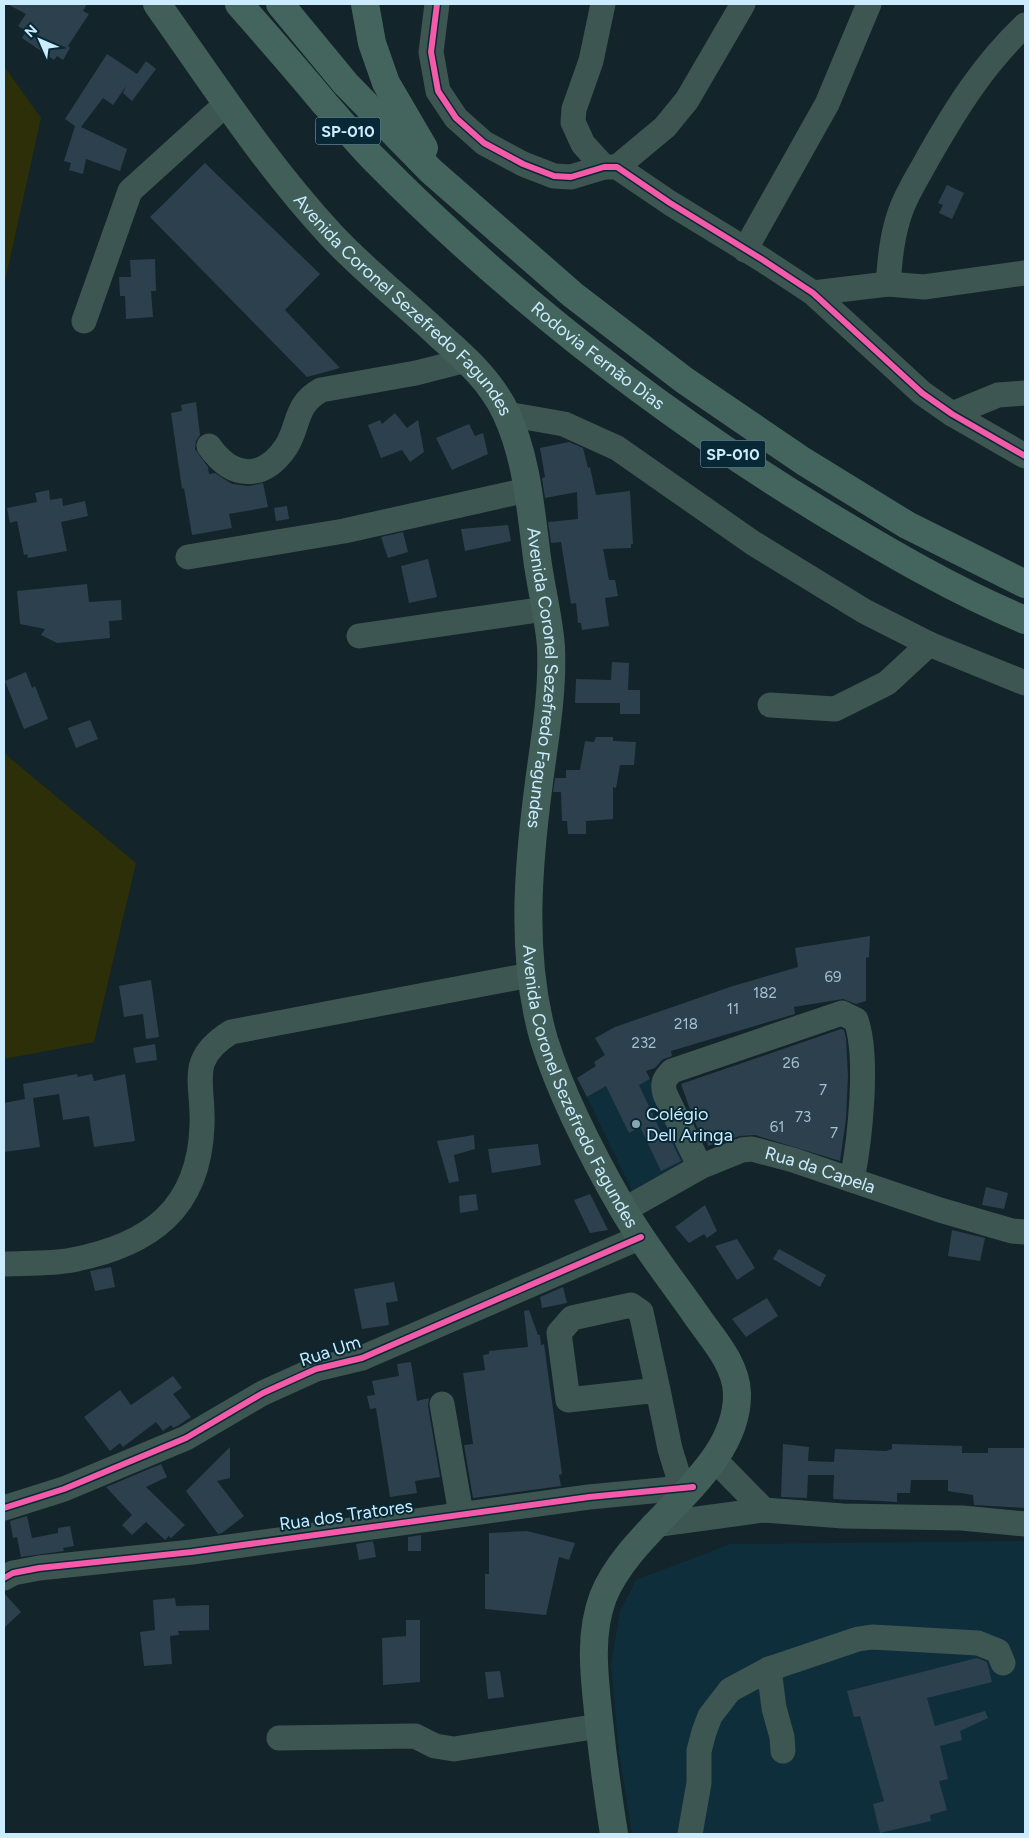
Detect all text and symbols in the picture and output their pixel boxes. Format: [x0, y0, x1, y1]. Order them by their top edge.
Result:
north arrow [15, 15, 65, 65]
text: N [21, 21, 41, 41]
road number: SP-010 [316, 118, 380, 144]
street label: Avenida Coronel Sezefredo Fagundes [289, 189, 517, 419]
street label: Rodovia Fernão Dias [526, 297, 669, 415]
road number: SP-010 [700, 440, 766, 468]
street label: Avenida Coronel Sezefredo Fagundes [522, 526, 562, 830]
street label: Avenida Coronel Sezefredo Fagundes [518, 944, 643, 1232]
house number: 69 [825, 968, 841, 986]
house number: 182 [753, 984, 777, 1002]
house number: 11 [727, 1000, 739, 1018]
house number: 218 [674, 1015, 698, 1033]
house number: 232 [632, 1034, 656, 1052]
house number: 26 [783, 1054, 800, 1072]
house number: 7 [819, 1081, 827, 1099]
place label: Colégio Dell Aringa [646, 1103, 733, 1146]
house number: 73 [795, 1108, 811, 1126]
marker: Colégio Dell Aringa [630, 1118, 642, 1130]
house number: 61 [770, 1118, 784, 1136]
house number: 7 [830, 1124, 838, 1142]
street label: Rua da Capela [763, 1142, 878, 1198]
street label: Rua Um [297, 1331, 363, 1371]
street label: Rua dos Tratores [278, 1495, 414, 1535]

